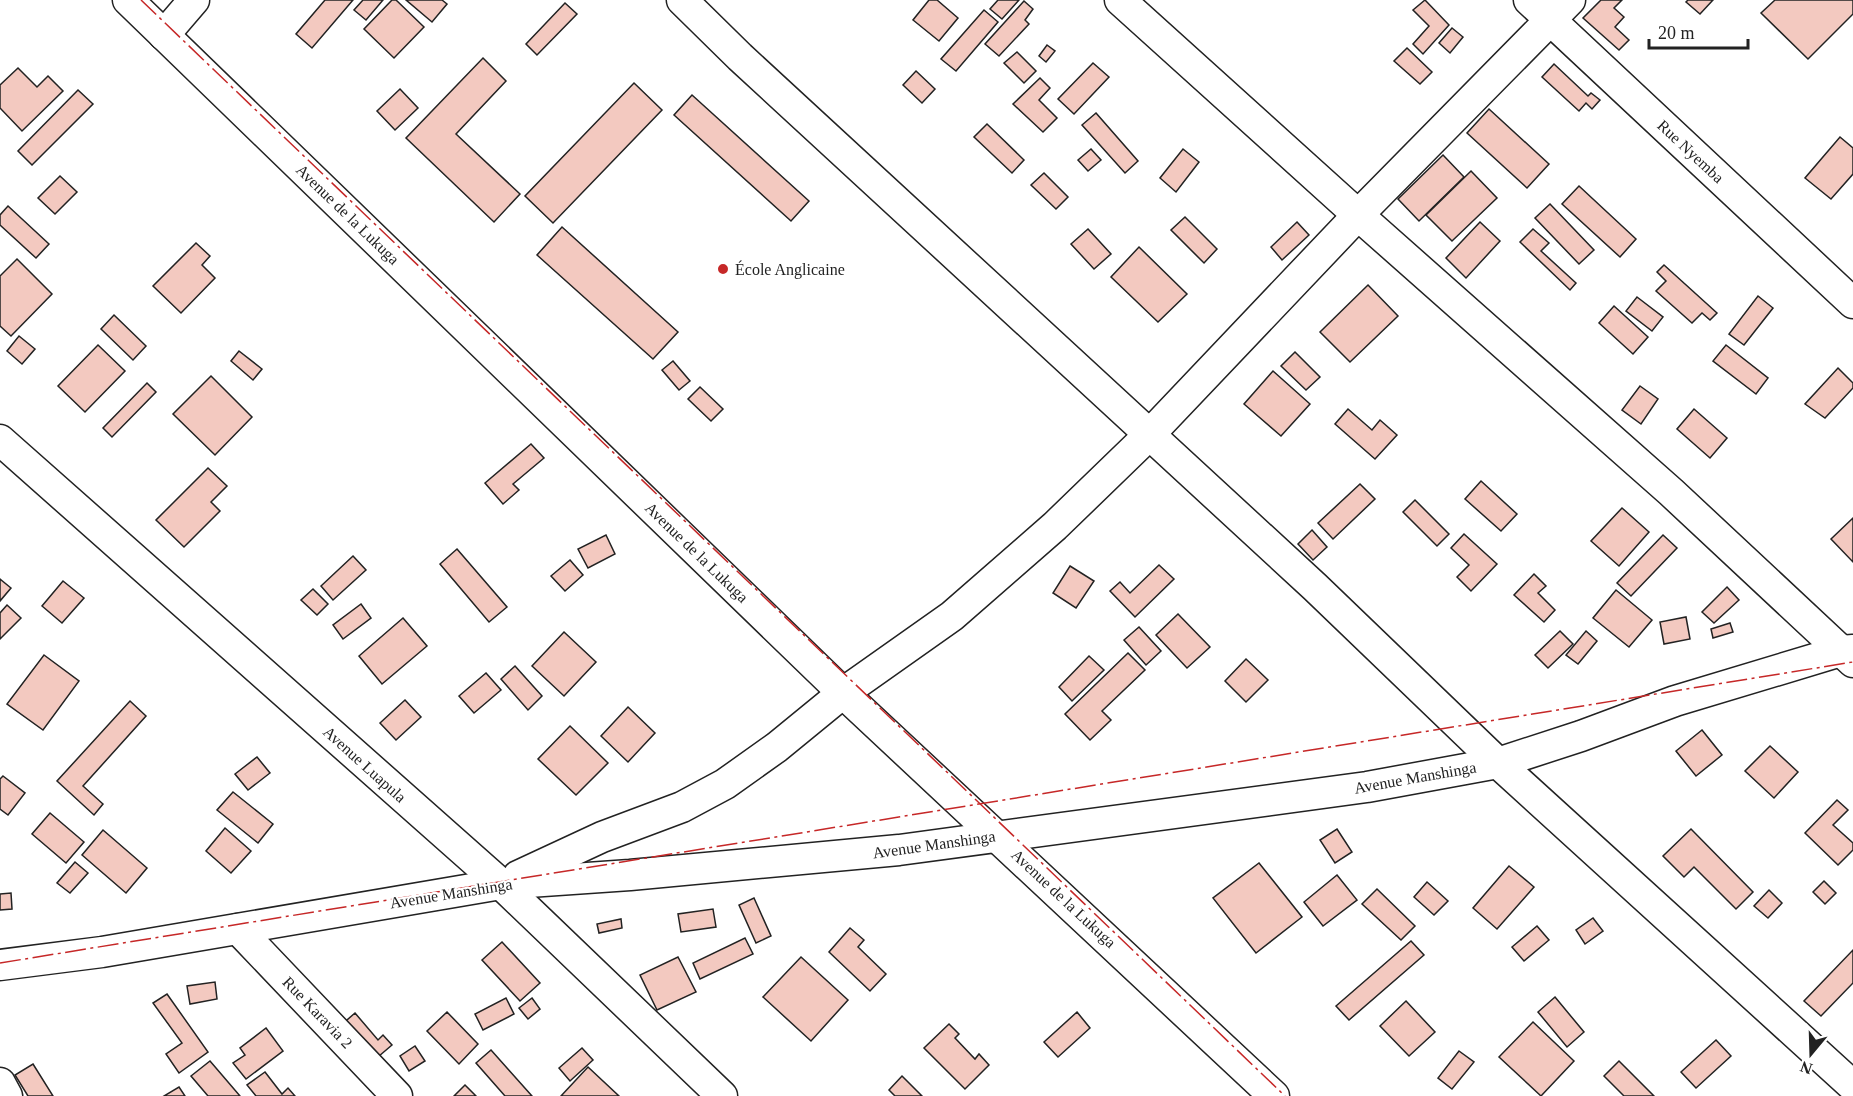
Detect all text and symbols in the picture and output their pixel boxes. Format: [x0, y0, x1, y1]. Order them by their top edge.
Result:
scale bar [1649, 12, 1748, 50]
text: 20 m [1658, 23, 1695, 43]
street label: Rue Nyemba [1653, 117, 1727, 187]
street label: Avenue de la Lukuga [292, 161, 403, 268]
place label: École Anglicaine [735, 260, 845, 279]
marker: École Anglicaine [716, 262, 730, 276]
street label: Avenue de la Lukuga [641, 499, 752, 606]
street label: Avenue Luapula [319, 723, 409, 807]
street label: Avenue Manshinga [1353, 758, 1478, 798]
street label: Avenue Manshinga [872, 827, 997, 863]
street label: Avenue de la Lukuga [1007, 846, 1119, 952]
street label: Avenue Manshinga [389, 875, 514, 913]
street label: Rue Karavia 2 [279, 973, 356, 1051]
north arrow [1781, 1024, 1841, 1084]
text: N [1798, 1058, 1815, 1078]

